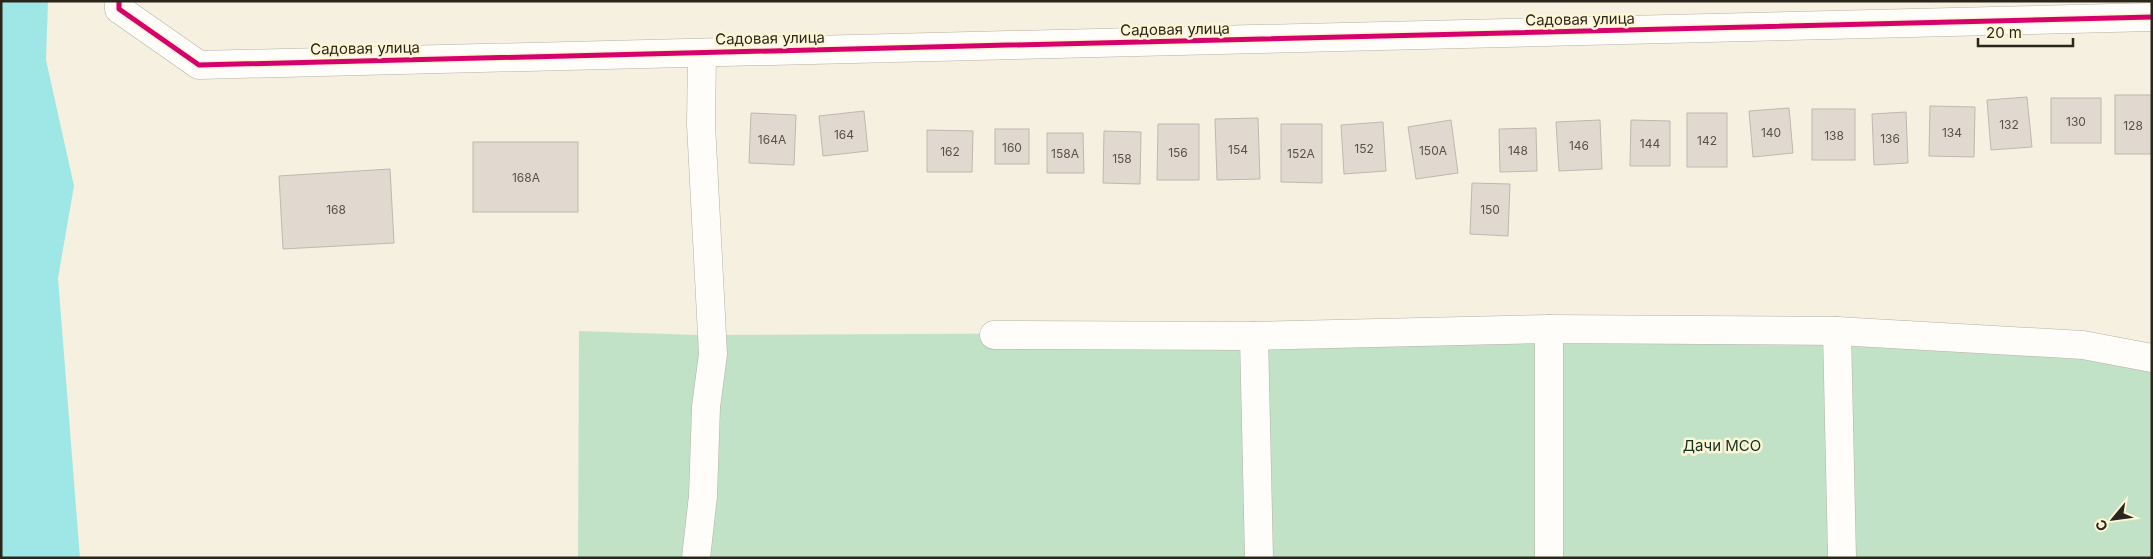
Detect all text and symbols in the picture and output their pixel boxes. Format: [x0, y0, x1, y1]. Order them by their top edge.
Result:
street label: Садовая улица [1525, 9, 1635, 29]
scale bar [1978, 15, 2073, 47]
street label: Садовая улица [1120, 19, 1230, 39]
text: 20 m [1986, 23, 2022, 42]
street label: Садовая улица [715, 28, 825, 48]
street label: Садовая улица [310, 38, 420, 58]
house number: 130 [2066, 114, 2086, 129]
house number: 132 [1999, 117, 2019, 132]
house number: 128 [2123, 118, 2143, 133]
house number: 140 [1761, 125, 1781, 140]
house number: 134 [1942, 125, 1962, 140]
house number: 164 [834, 127, 854, 142]
house number: 138 [1824, 128, 1844, 143]
house number: 136 [1880, 131, 1900, 146]
house number: 164А [758, 132, 786, 147]
house number: 142 [1697, 133, 1717, 148]
house number: 144 [1640, 136, 1660, 151]
house number: 146 [1569, 138, 1589, 153]
house number: 160 [1002, 140, 1022, 155]
house number: 152 [1354, 141, 1374, 156]
house number: 154 [1228, 142, 1248, 157]
house number: 150А [1419, 143, 1447, 158]
house number: 148 [1508, 143, 1528, 158]
house number: 162 [940, 144, 960, 159]
house number: 156 [1168, 145, 1188, 160]
house number: 158А [1051, 146, 1079, 161]
house number: 152А [1287, 146, 1315, 161]
house number: 158 [1112, 151, 1132, 166]
house number: 168А [512, 170, 540, 185]
house number: 168 [326, 202, 346, 217]
house number: 150 [1480, 202, 1500, 217]
park label: Дачи МСО [1683, 436, 1761, 455]
north arrow [2088, 494, 2138, 544]
text: С [2091, 517, 2111, 534]

